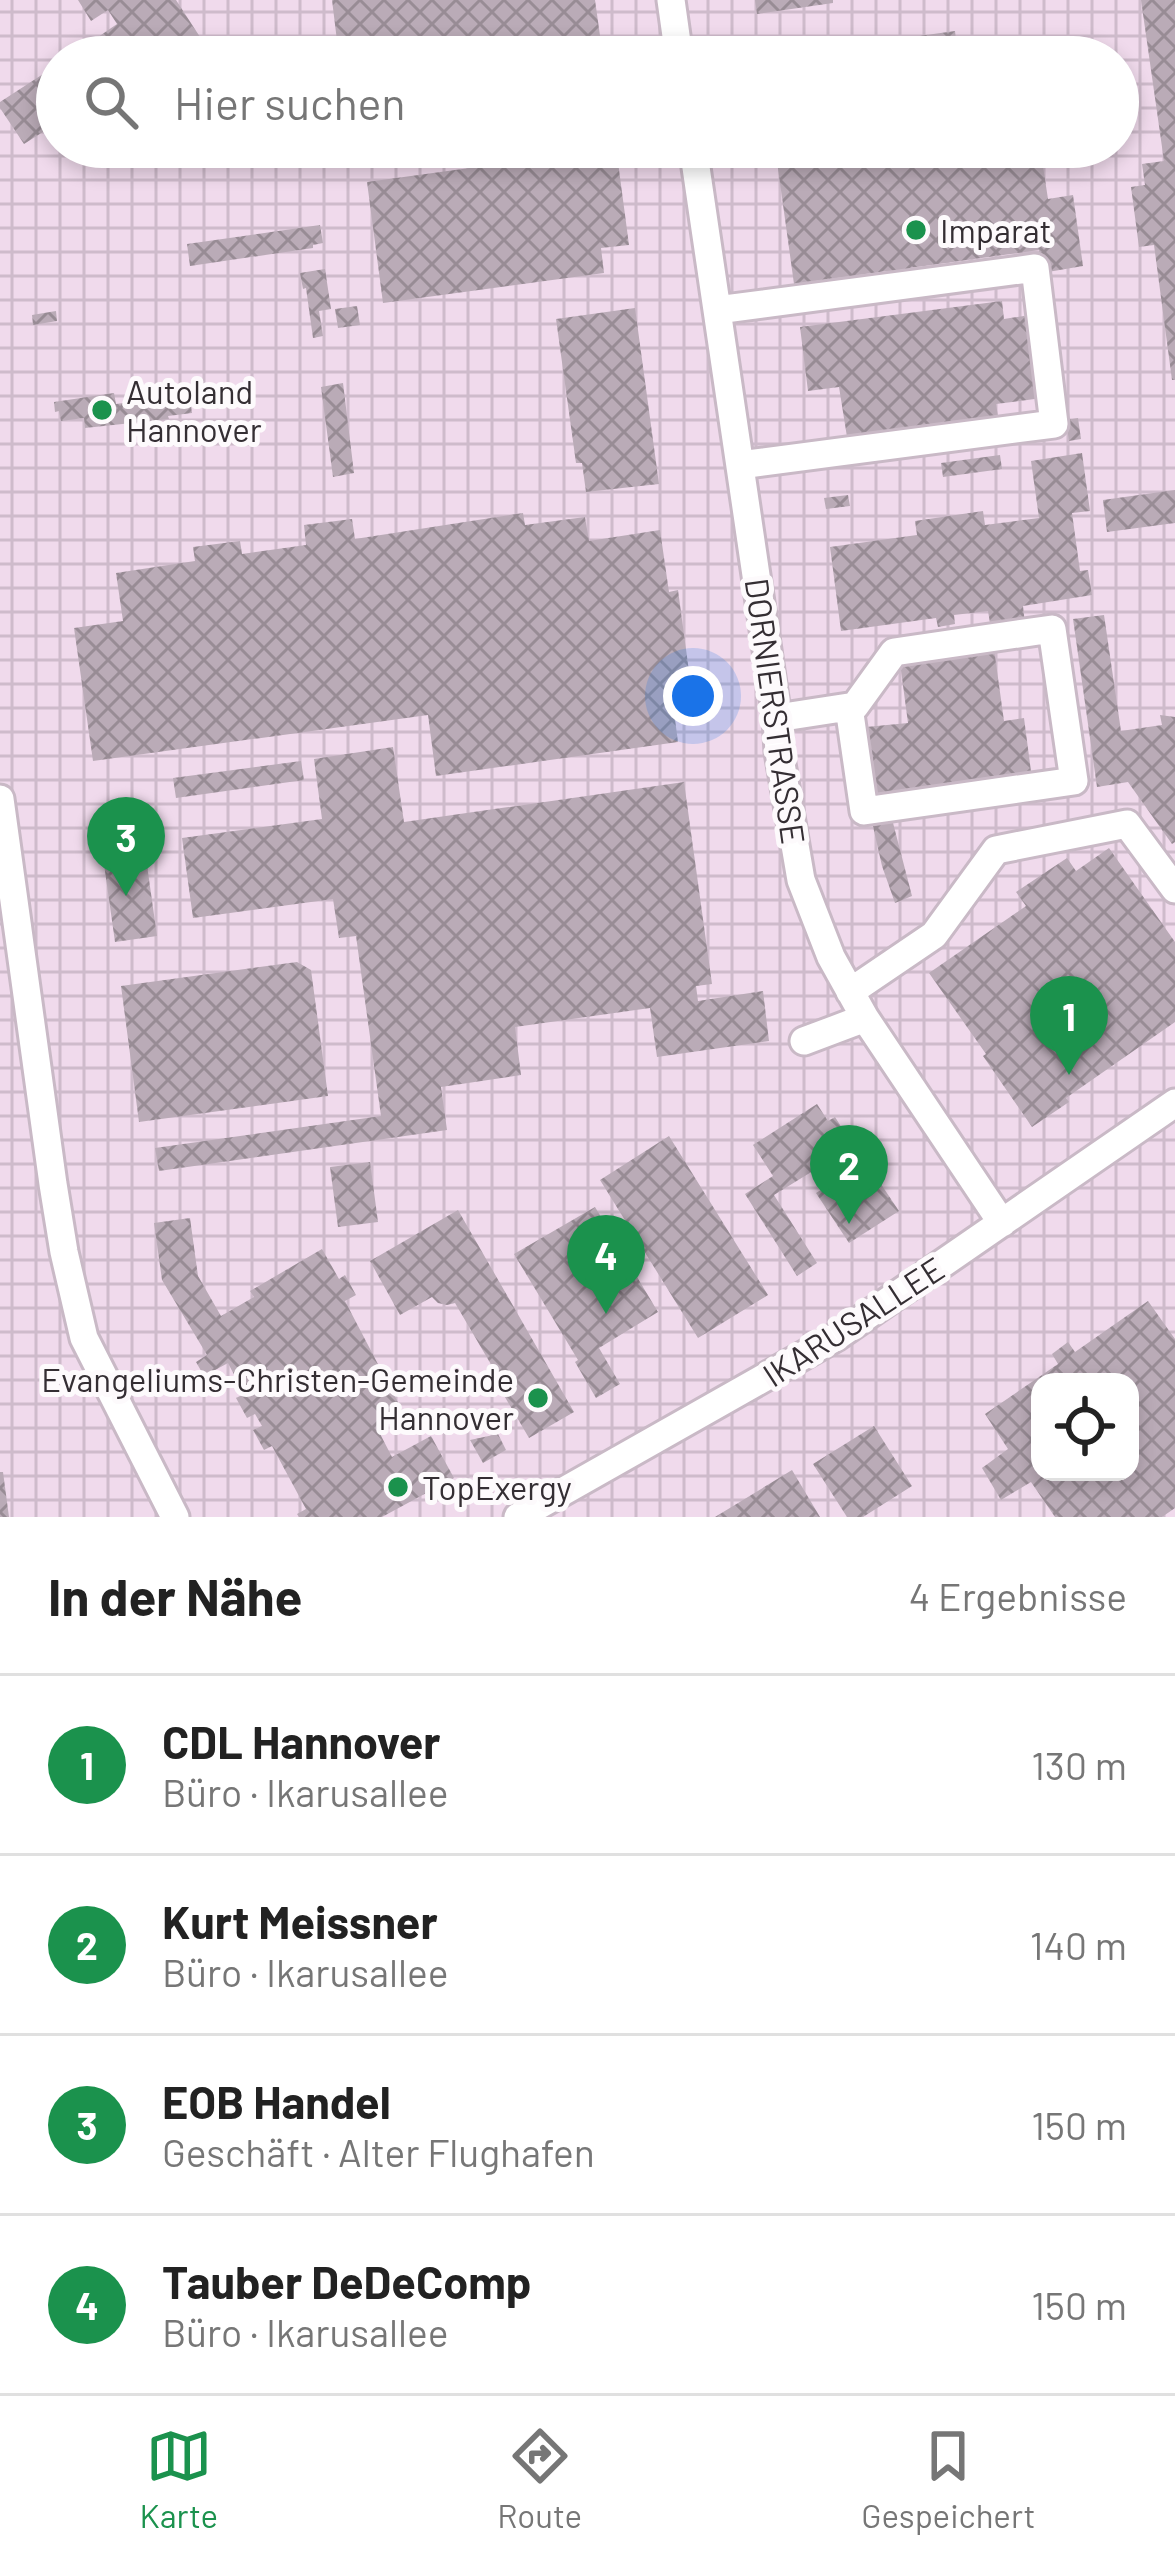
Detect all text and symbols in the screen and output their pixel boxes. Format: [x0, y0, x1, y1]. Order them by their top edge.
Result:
search box [36, 36, 1139, 168]
icon: search [78, 69, 144, 135]
text: Hier suchen [174, 75, 406, 129]
place label: Imparat [940, 210, 1052, 250]
marker: Imparat [903, 217, 929, 243]
place label: Autoland Hannover [126, 371, 262, 449]
marker: Autoland Hannover [89, 397, 115, 423]
street label: DORNIERSTRASSE [738, 575, 814, 847]
your location [663, 666, 723, 726]
pin: 3 [87, 797, 165, 896]
pin: 1 [1030, 976, 1108, 1075]
pin: 2 [810, 1125, 888, 1224]
pin: 4 [567, 1215, 645, 1314]
street label: IKARUSALLEE [755, 1248, 951, 1394]
place label: Evangeliums-Christen-Gemeinde Hannover [41, 1359, 514, 1437]
map controls [1031, 1373, 1139, 1481]
button: locate [1031, 1373, 1139, 1481]
marker: Evangeliums-Christen-Gemeinde Hannover [525, 1385, 551, 1411]
place label: TopExergy [422, 1467, 572, 1507]
marker: TopExergy [385, 1474, 411, 1500]
text: In der Nähe [48, 1565, 302, 1626]
text: 4 Ergebnisse [909, 1572, 1127, 1619]
text: CDL Hannover [162, 1714, 441, 1768]
text: 1 [80, 1741, 94, 1788]
text: 130 m [1031, 1741, 1127, 1788]
text: Büro · Ikarusallee [162, 1768, 449, 1815]
text: Kurt Meissner [162, 1894, 438, 1948]
text: 2 [76, 1921, 98, 1968]
text: 140 m [1030, 1921, 1127, 1968]
text: Büro · Ikarusallee [162, 1948, 449, 1995]
text: EOB Handel [162, 2074, 391, 2128]
text: 3 [76, 2101, 98, 2148]
text: 150 m [1031, 2101, 1127, 2148]
text: Geschäft · Alter Flughafen [162, 2128, 595, 2175]
text: Tauber DeDeComp [162, 2254, 531, 2308]
text: 4 [75, 2281, 99, 2328]
text: 150 m [1031, 2281, 1127, 2328]
text: Büro · Ikarusallee [162, 2308, 449, 2355]
tab: Karte [140, 2423, 218, 2535]
tab: Route [497, 2423, 582, 2535]
tab: Gespeichert [861, 2423, 1035, 2535]

